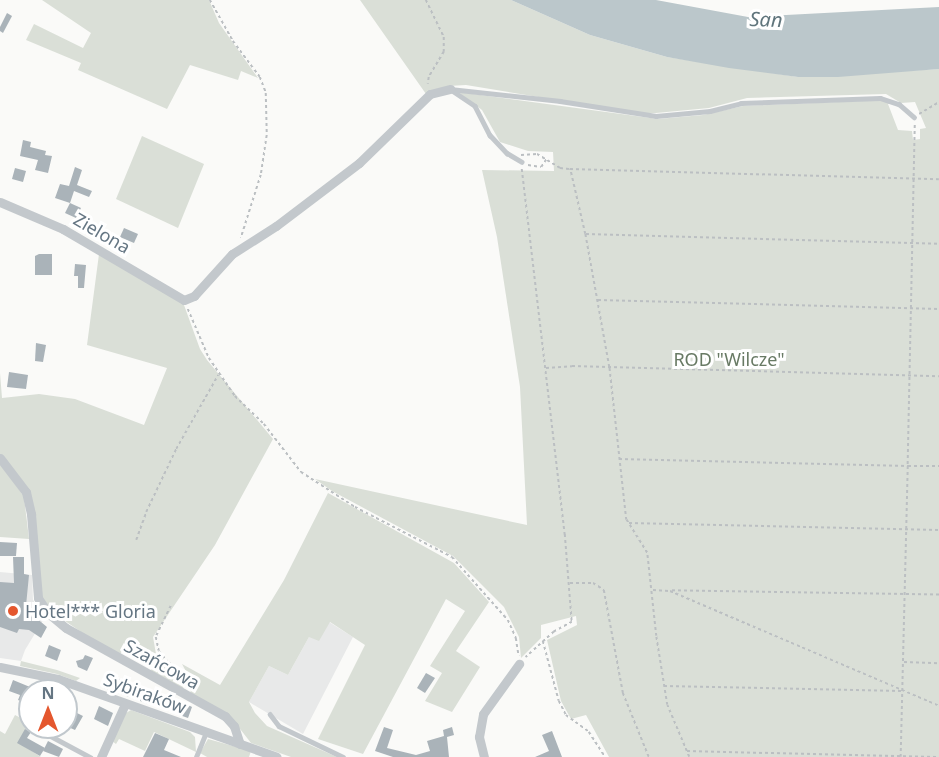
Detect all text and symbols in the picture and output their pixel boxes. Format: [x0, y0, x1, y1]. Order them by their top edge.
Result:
water label: San [749, 6, 783, 32]
street label: Zielona [70, 208, 134, 258]
park label: ROD "Wilcze" [673, 348, 785, 370]
place label: Hotel*** Gloria [25, 600, 156, 622]
marker: Hotel*** Gloria [6, 604, 20, 618]
street label: Szańcowa [120, 634, 204, 694]
street label: Sybiraków [101, 668, 189, 718]
north arrow [18, 679, 78, 739]
text: N [41, 682, 55, 704]

